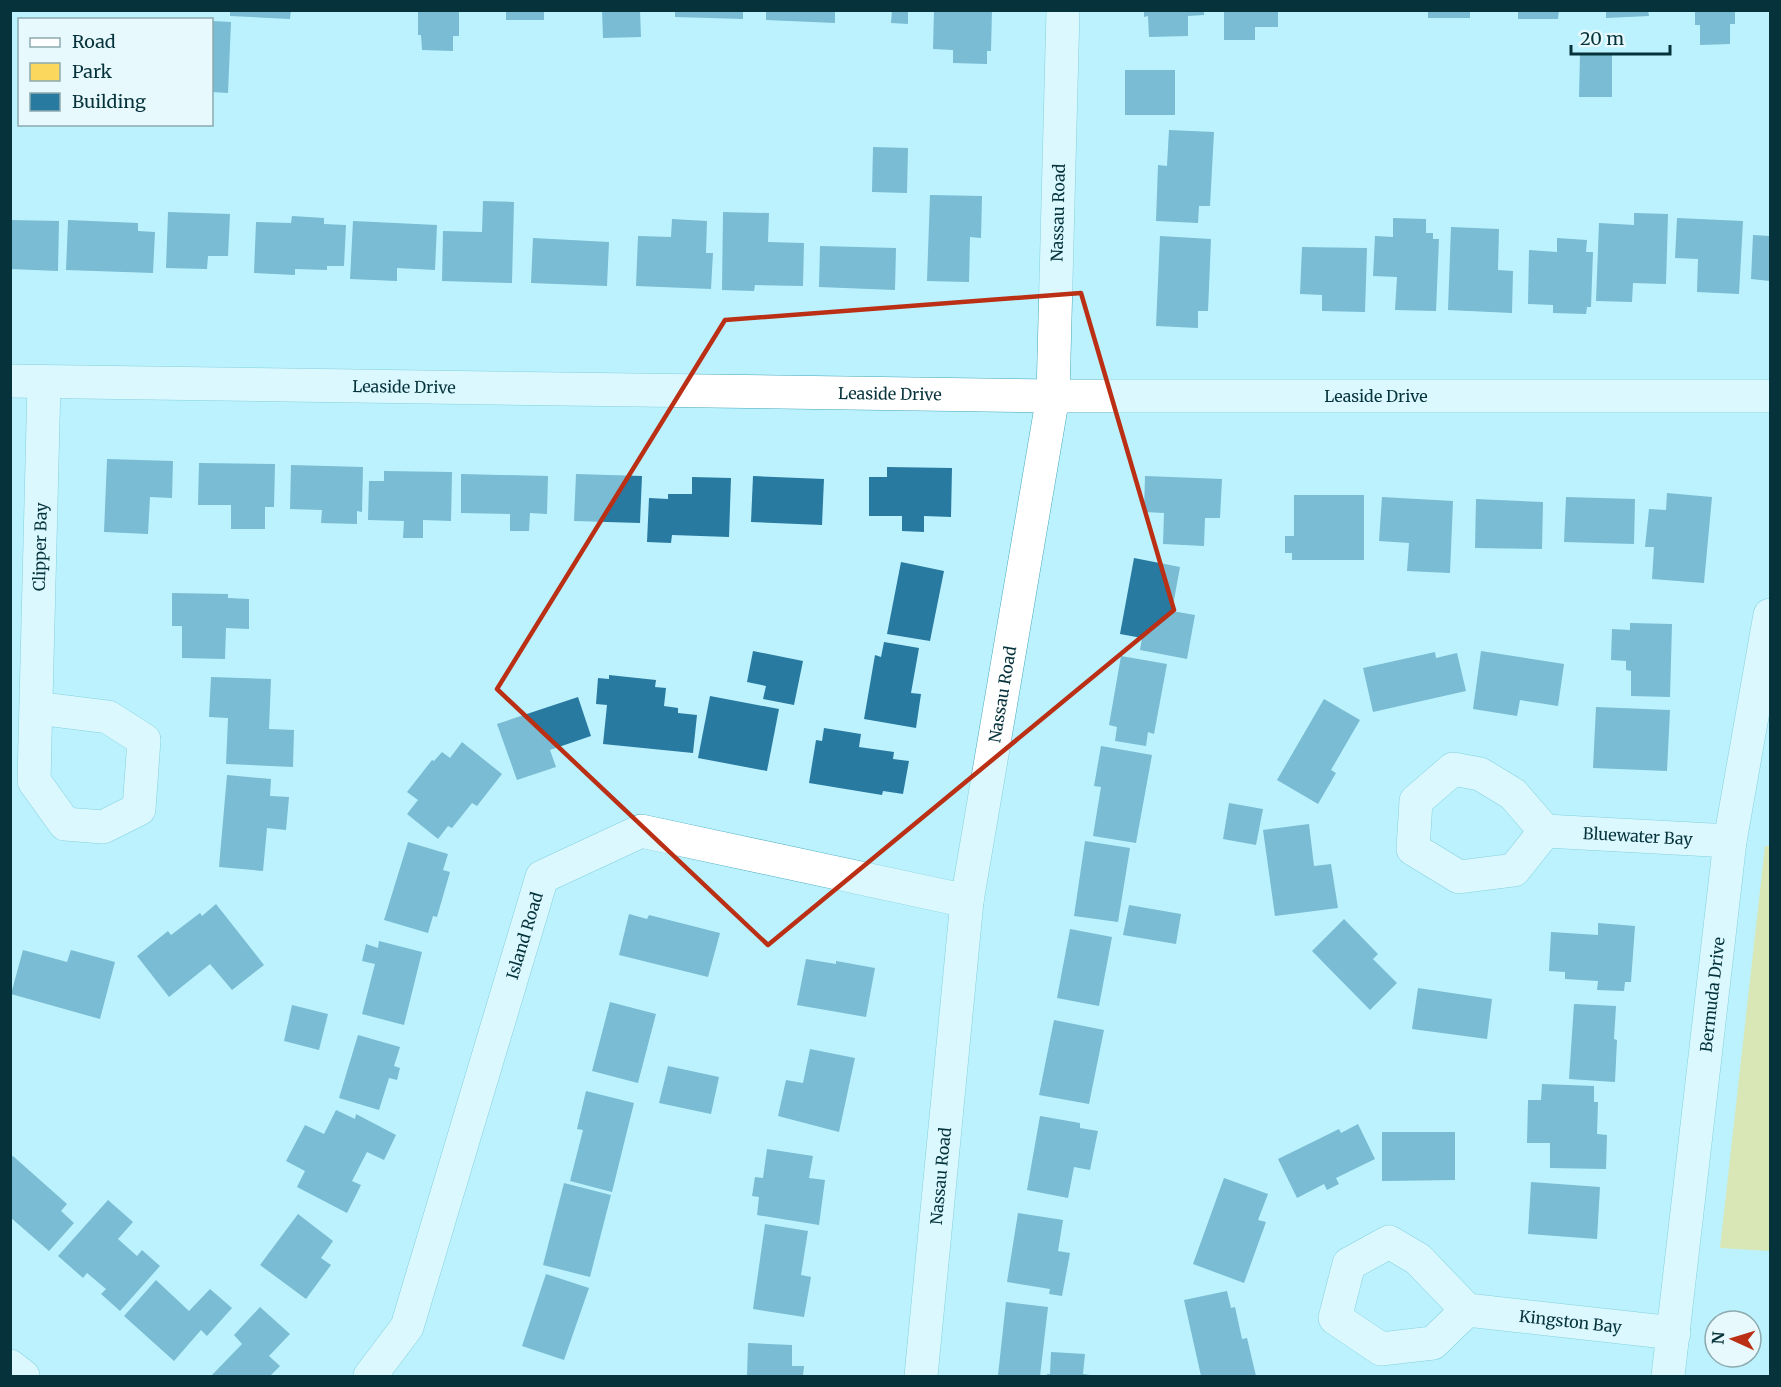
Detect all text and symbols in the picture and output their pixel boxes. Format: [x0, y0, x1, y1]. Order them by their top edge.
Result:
legend [18, 18, 213, 126]
scale bar [1571, 18, 1670, 56]
text: 20 m [1580, 27, 1624, 50]
text: Road [72, 30, 116, 53]
text: Park [72, 60, 113, 83]
text: Building [72, 90, 146, 113]
street label: Nassau Road [1046, 163, 1069, 262]
street label: Leaside Drive [352, 376, 456, 397]
street label: Leaside Drive [838, 383, 942, 404]
street label: Leaside Drive [1324, 386, 1428, 406]
street label: Clipper Bay [29, 502, 51, 591]
street label: Nassau Road [984, 644, 1020, 744]
street label: Bluewater Bay [1582, 823, 1694, 849]
street label: Island Road [502, 889, 547, 982]
street label: Bermuda Drive [1696, 936, 1729, 1053]
street label: Nassau Road [926, 1126, 955, 1226]
street label: Kingston Bay [1518, 1306, 1623, 1337]
north arrow [1703, 1309, 1763, 1369]
text: N [1708, 1331, 1728, 1345]

